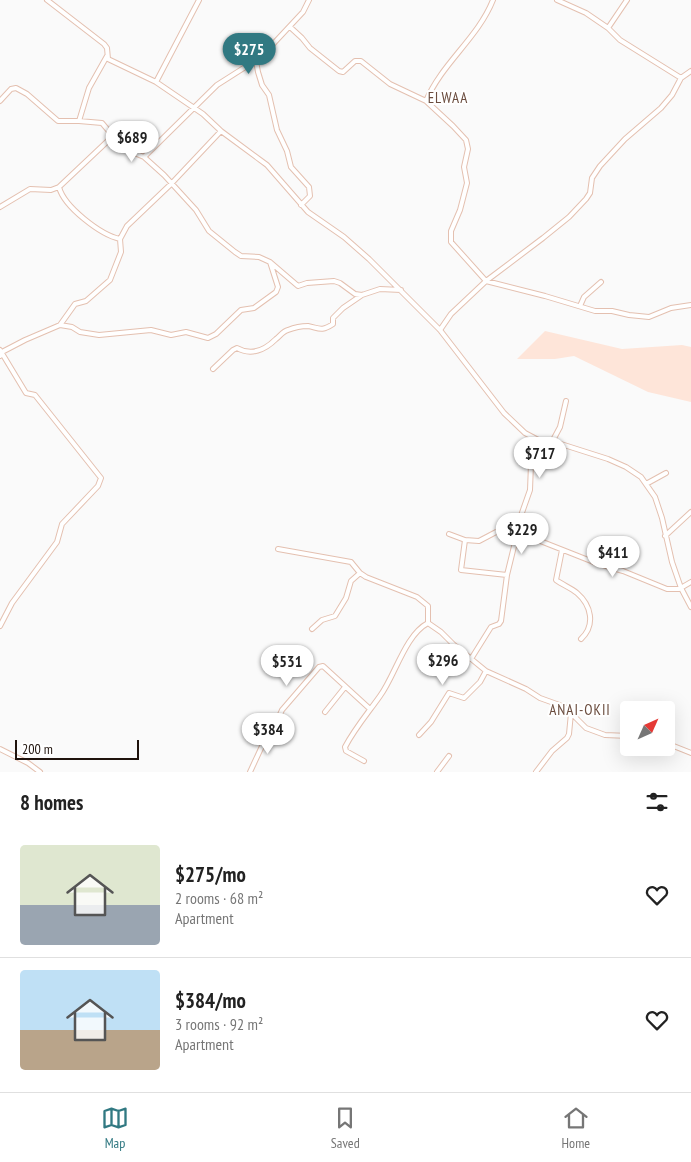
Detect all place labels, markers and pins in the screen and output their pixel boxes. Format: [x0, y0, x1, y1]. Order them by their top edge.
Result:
pin: $275 [219, 32, 279, 75]
pin: $689 [102, 120, 162, 163]
pin: $717 [510, 436, 570, 479]
pin: $229 [492, 512, 552, 555]
pin: $411 [583, 536, 643, 578]
pin: $531 [257, 644, 317, 687]
pin: $296 [413, 644, 473, 686]
pin: $384 [238, 712, 298, 755]

